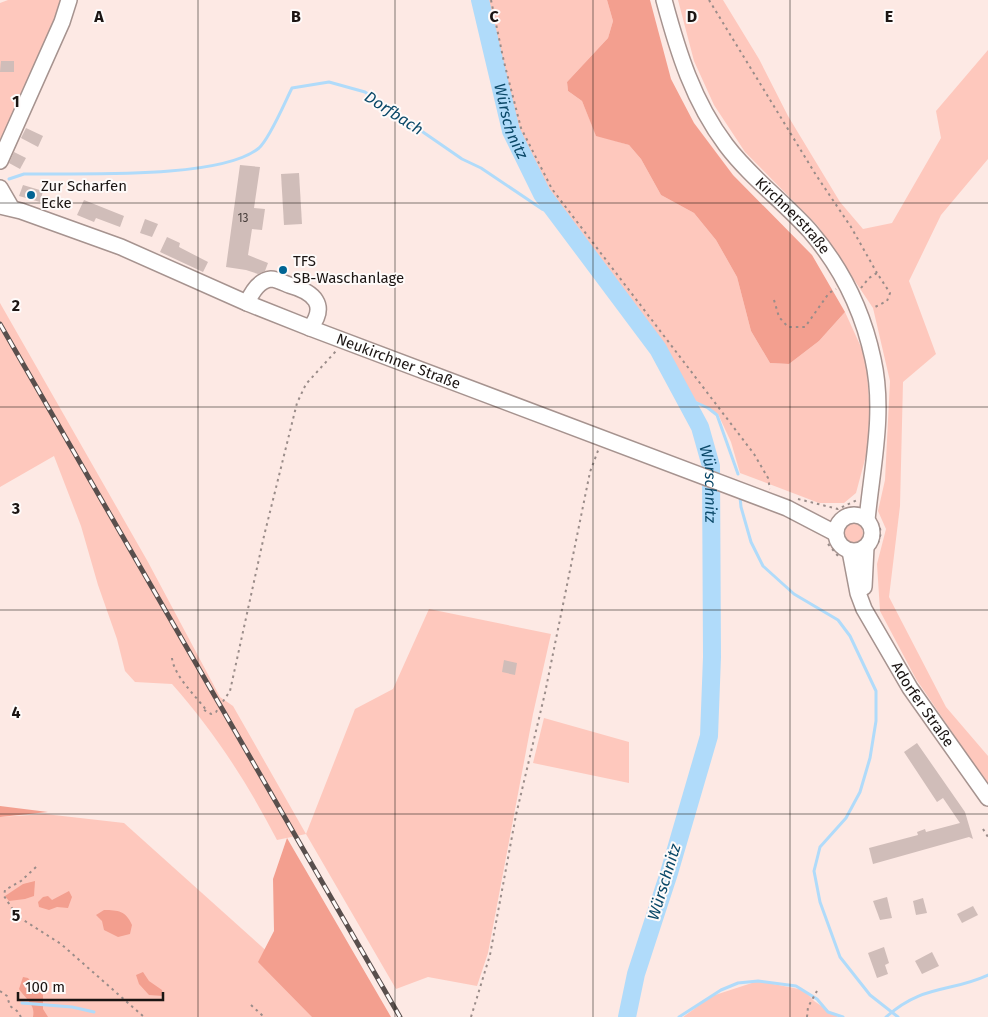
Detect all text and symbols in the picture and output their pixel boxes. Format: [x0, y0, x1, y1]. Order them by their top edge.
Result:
text: A [93, 7, 104, 26]
text: B [291, 7, 301, 26]
text: C [489, 7, 499, 26]
text: D [687, 7, 697, 26]
text: E [885, 7, 893, 26]
water label: Würschnitz [490, 81, 533, 162]
water label: Dorfbach [361, 87, 427, 139]
text: 1 [12, 92, 20, 111]
street label: Kirchnerstraße [752, 174, 834, 258]
place label: Zur Scharfen Ecke [41, 177, 127, 212]
marker: Zur Scharfen Ecke [25, 189, 37, 201]
house number: 13 [237, 211, 249, 225]
place label: TFS SB-Waschanlage [293, 252, 404, 287]
marker: TFS SB-Waschanlage [277, 264, 289, 276]
text: 2 [12, 296, 20, 315]
street label: Neukirchner Straße [334, 330, 463, 393]
water label: Würschnitz [696, 442, 721, 523]
text: 3 [11, 499, 20, 518]
street label: Adorfer Straße [888, 659, 958, 751]
text: 4 [11, 703, 21, 722]
water label: Würschnitz [643, 842, 685, 922]
text: 5 [12, 906, 21, 925]
scale bar [18, 970, 162, 1002]
text: 100 m [25, 978, 65, 996]

